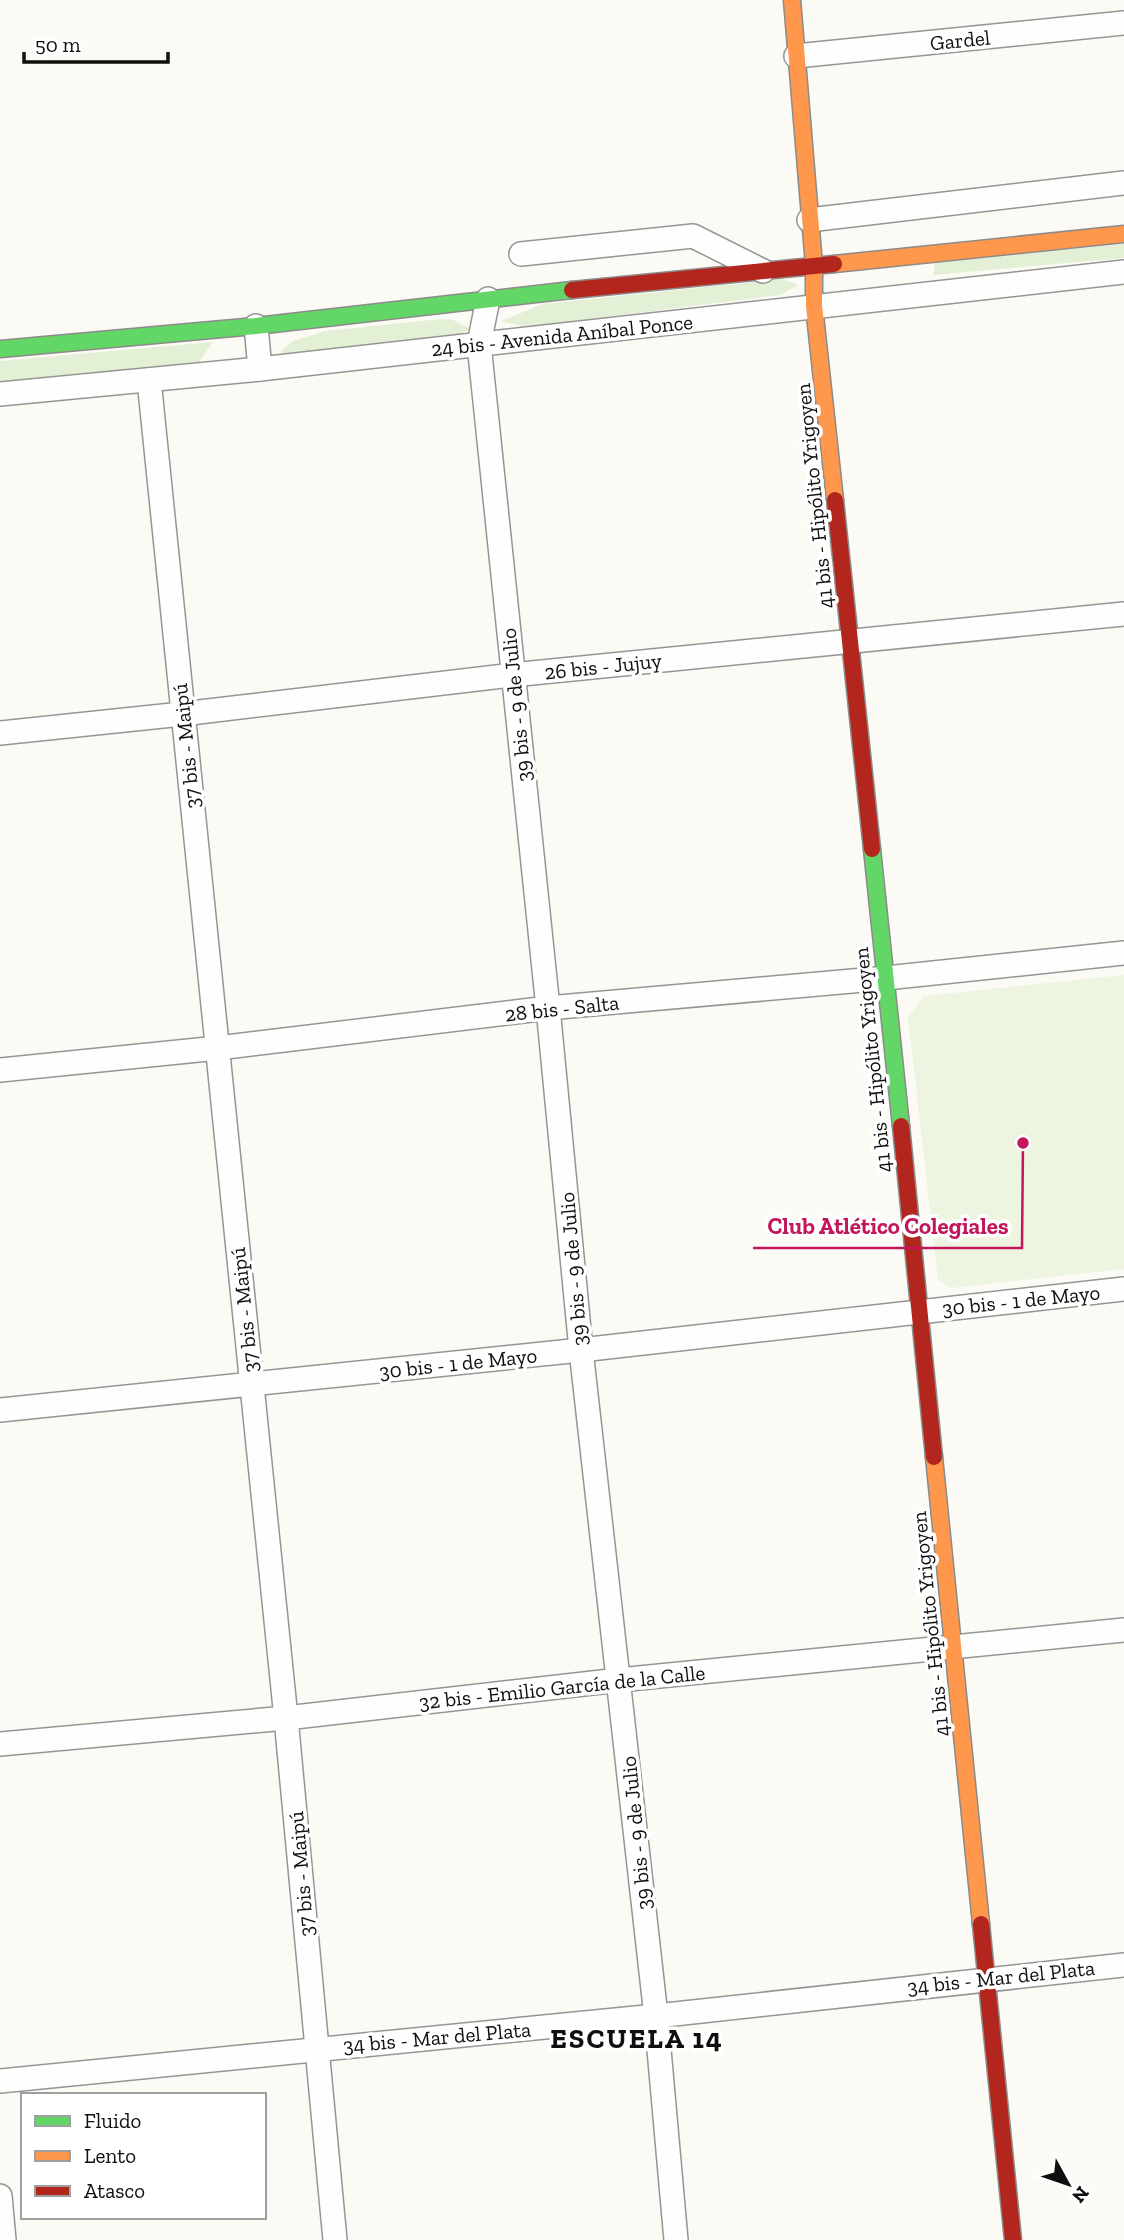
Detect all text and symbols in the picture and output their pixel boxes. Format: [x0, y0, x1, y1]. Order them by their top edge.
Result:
scale bar [24, 21, 168, 65]
street label: Gardel [929, 24, 992, 56]
text: 50 m [35, 32, 81, 57]
street label: 24 bis - Avenida Aníbal Ponce [430, 309, 694, 361]
street label: 41 bis - Hipólito Yrigoyen [790, 382, 838, 610]
street label: 39 bis - 9 de Julio [496, 627, 536, 783]
street label: 26 bis - Jujuy [543, 647, 663, 686]
street label: 37 bis - Maipú [167, 682, 205, 810]
street label: 41 bis - Hipólito Yrigoyen [848, 946, 896, 1174]
street label: 28 bis - Salta [504, 990, 620, 1026]
street label: 39 bis - 9 de Julio [554, 1191, 592, 1347]
callout: Club Atlético Colegiales [753, 1204, 1022, 1248]
text: Club Atlético Colegiales [768, 1212, 1008, 1240]
street label: 37 bis - Maipú [225, 1246, 263, 1374]
street label: 30 bis - 1 de Mayo [941, 1279, 1101, 1321]
street label: 30 bis - 1 de Mayo [378, 1342, 538, 1384]
street label: 41 bis - Hipólito Yrigoyen [906, 1510, 954, 1738]
street label: 32 bis - Emilio García de la Calle [418, 1660, 707, 1714]
street label: 39 bis - 9 de Julio [616, 1755, 656, 1911]
street label: 37 bis - Maipú [283, 1810, 319, 1938]
street label: 34 bis - Mar del Plata [906, 1955, 1096, 1999]
street label: 34 bis - Mar del Plata [342, 2016, 532, 2058]
district label: ESCUELA 14 [550, 2022, 724, 2055]
legend [21, 2093, 266, 2219]
text: Fluido [84, 2108, 141, 2133]
text: Lento [84, 2143, 136, 2168]
north arrow [1033, 2149, 1103, 2219]
text: Atasco [84, 2178, 145, 2203]
text: N [1067, 2182, 1094, 2208]

